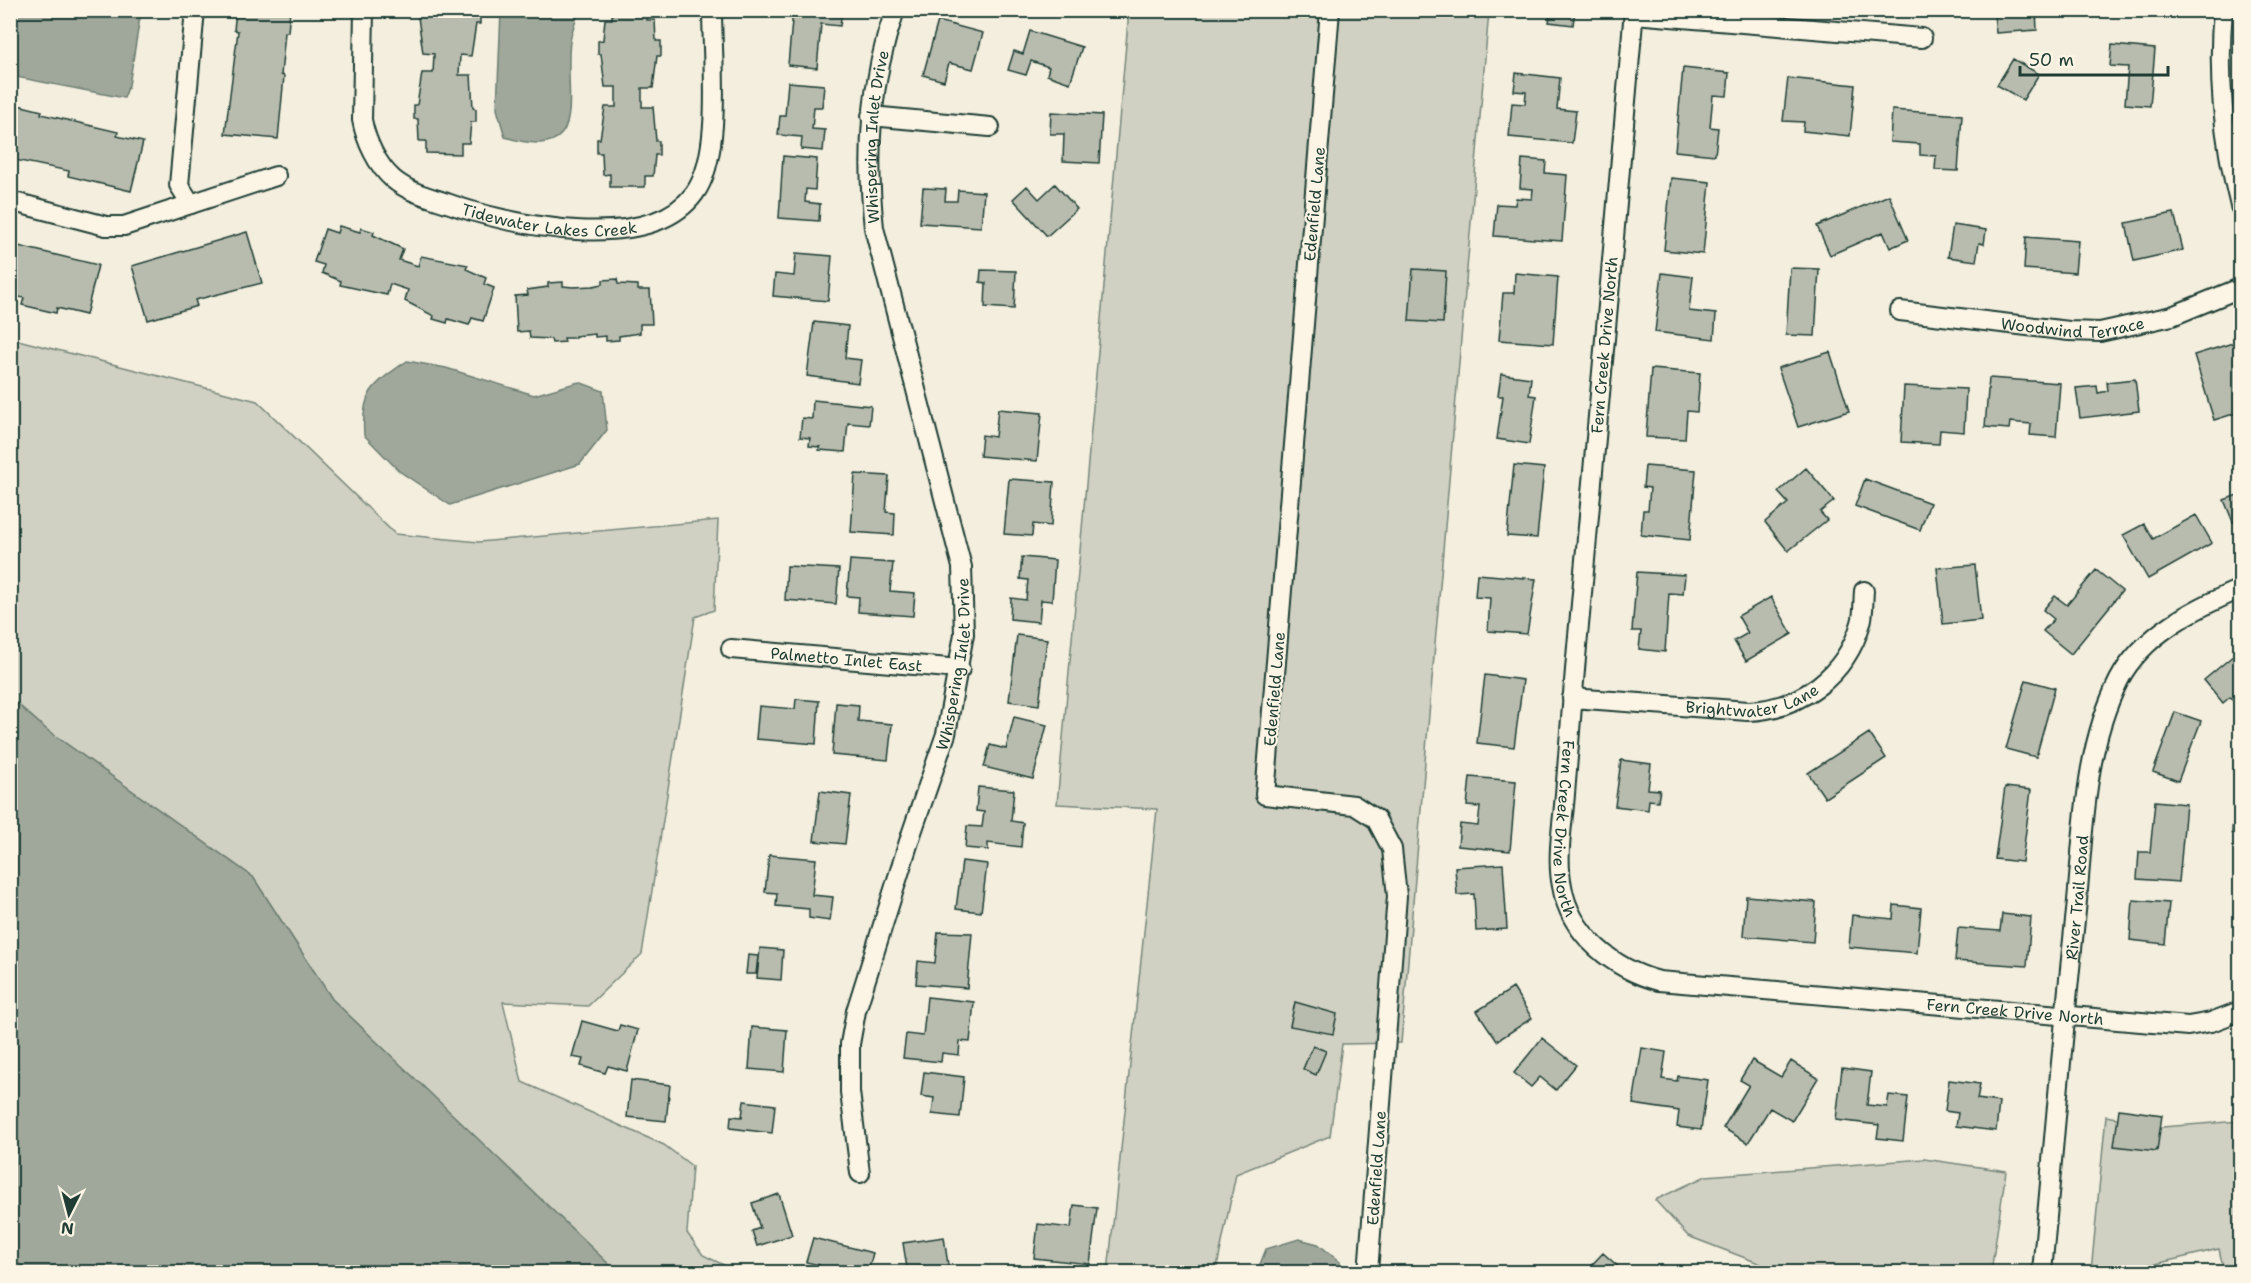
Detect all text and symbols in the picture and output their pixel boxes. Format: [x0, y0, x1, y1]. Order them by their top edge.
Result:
scale bar [2020, 39, 2168, 77]
street label: Whispering Inlet Drive [860, 48, 894, 224]
text: 50 m [2029, 48, 2074, 72]
street label: Edenfield Lane [1299, 146, 1330, 262]
street label: Tidewater Lakes Creek [459, 199, 639, 242]
street label: Fern Creek Drive North [1586, 256, 1623, 434]
street label: Woodwind Terrace [2000, 312, 2146, 344]
street label: Whispering Inlet Drive [931, 578, 976, 753]
street label: Edenfield Lane [1259, 631, 1290, 747]
street label: Palmetto Inlet East [770, 642, 923, 677]
street label: Brightwater Lane [1685, 679, 1823, 722]
street label: Fern Creek Drive North [1549, 739, 1581, 920]
street label: River Trail Road [2061, 834, 2093, 961]
street label: Fern Creek Drive North [1926, 994, 2104, 1030]
street label: Edenfield Lane [1362, 1110, 1391, 1226]
north arrow [39, 1184, 99, 1244]
text: N [60, 1217, 75, 1240]

